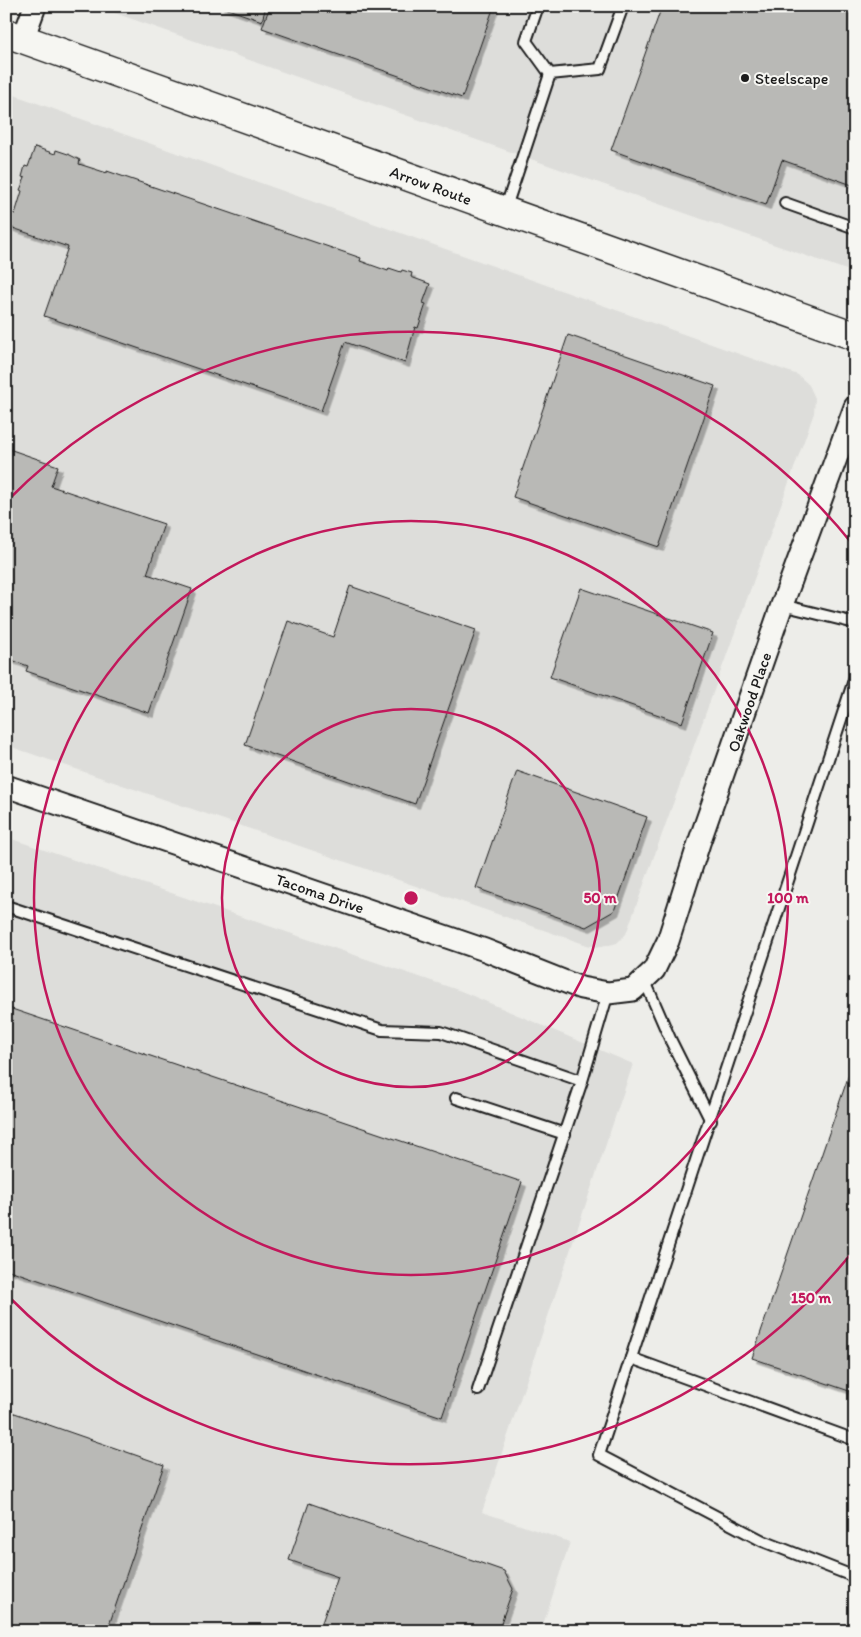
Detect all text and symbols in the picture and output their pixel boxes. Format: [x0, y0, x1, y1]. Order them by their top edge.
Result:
place label: Steelscape [755, 69, 828, 88]
marker: Steelscape [739, 72, 751, 84]
street label: Arrow Route [387, 162, 474, 209]
street label: Oakwood Place [723, 650, 775, 755]
street label: Tacoma Drive [273, 869, 367, 917]
centre of rings [402, 889, 420, 907]
text: 50 m [583, 889, 617, 907]
text: 100 m [767, 889, 809, 907]
text: 150 m [791, 1289, 831, 1307]

